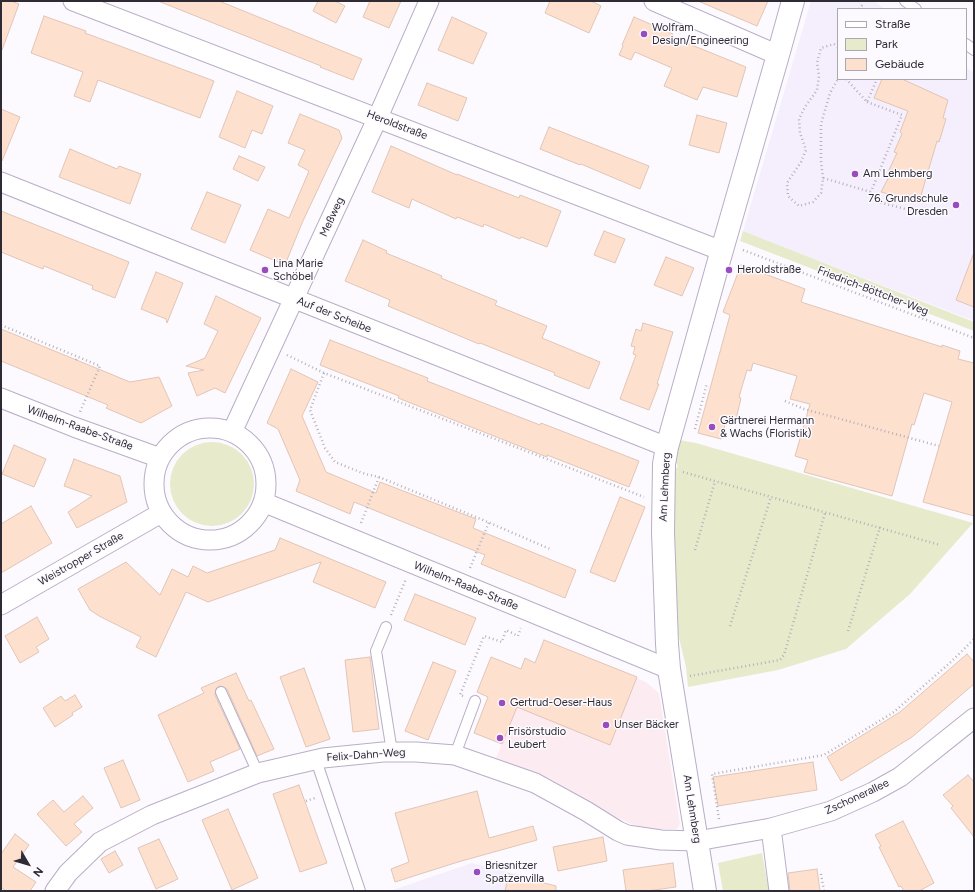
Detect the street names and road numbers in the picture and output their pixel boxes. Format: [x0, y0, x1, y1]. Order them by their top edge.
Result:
street label: Heroldstraße [365, 107, 429, 143]
street label: Meßweg [317, 195, 347, 239]
street label: Friedrich-Böttcher-Weg [816, 264, 930, 318]
street label: Auf der Scheibe [295, 294, 373, 336]
street label: Wilhelm-Raabe-Straße [25, 403, 135, 453]
street label: Am Lehmberg [657, 452, 673, 522]
street label: Weistropper Straße [36, 529, 126, 589]
street label: Wilhelm-Raabe-Straße [412, 559, 520, 613]
street label: Felix-Dahn-Weg [326, 746, 406, 764]
street label: Am Lehmberg [680, 774, 704, 844]
street label: Zschonerallee [823, 776, 891, 818]

